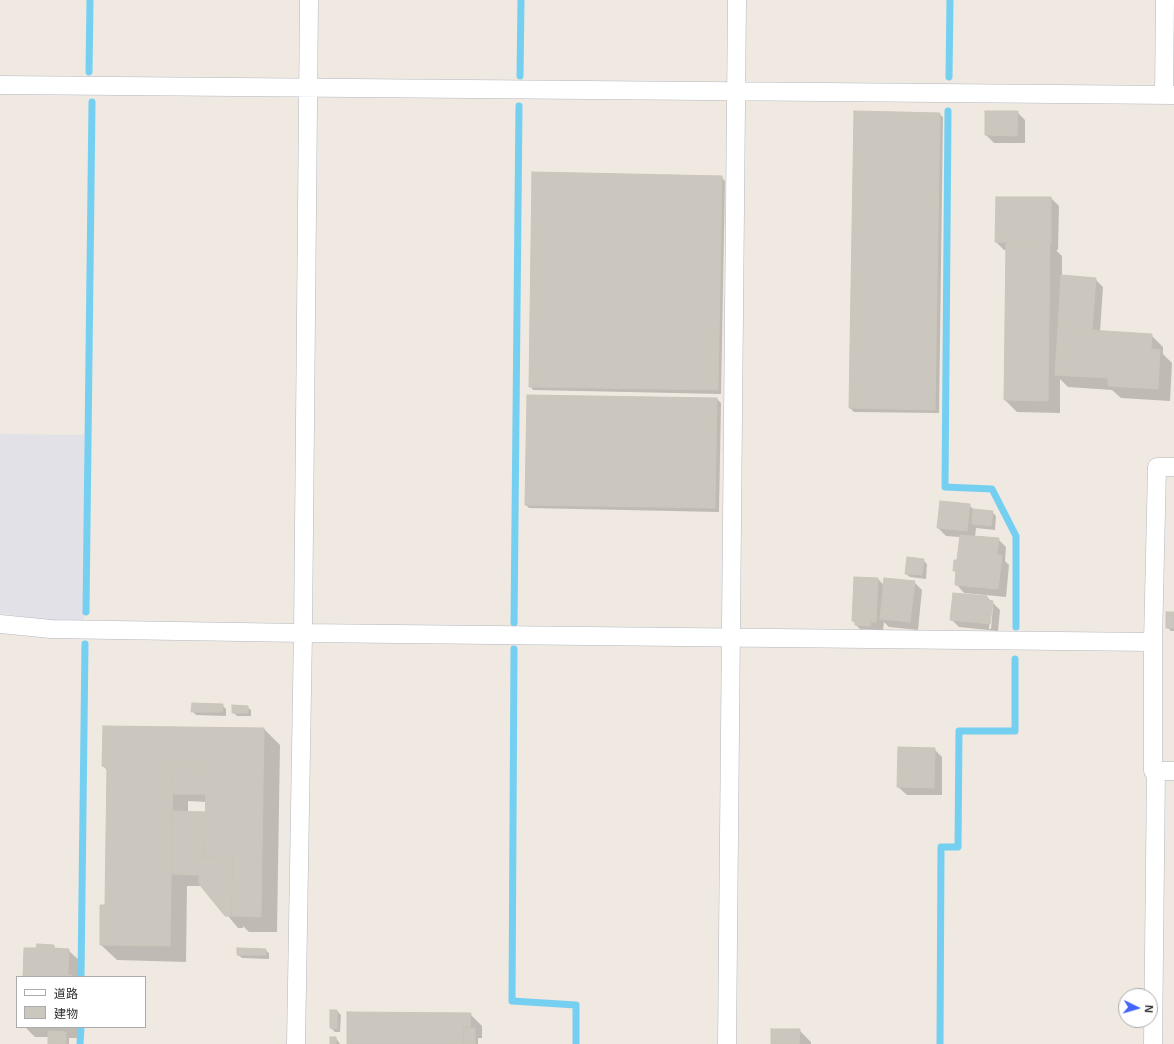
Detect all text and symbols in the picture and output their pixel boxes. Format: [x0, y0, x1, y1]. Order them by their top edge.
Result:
legend [16, 976, 146, 1028]
text: 道路 [54, 987, 78, 1001]
north arrow [1118, 988, 1158, 1028]
text: N [1143, 1004, 1155, 1013]
text: 建物 [54, 1007, 78, 1021]

